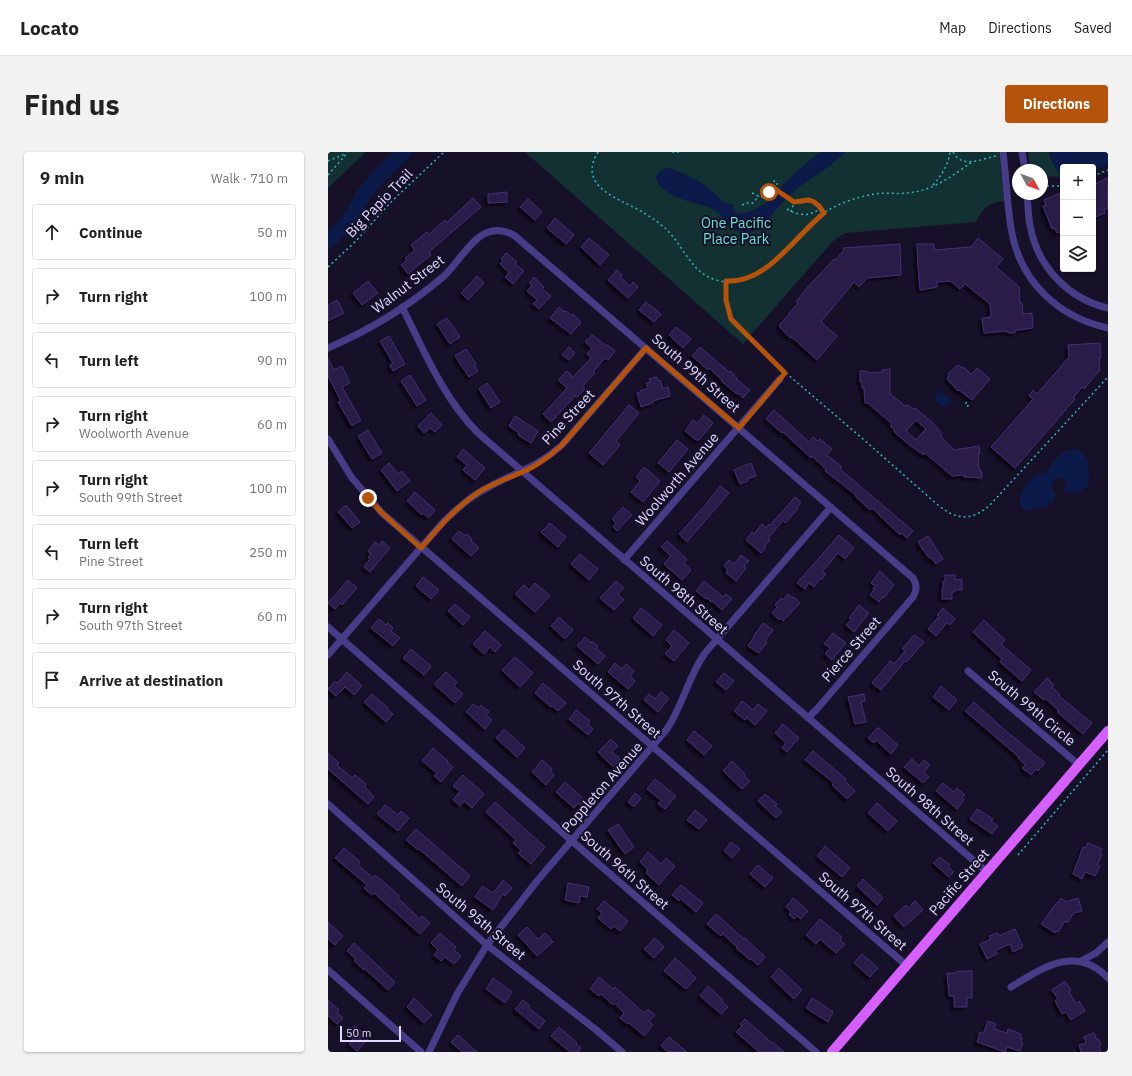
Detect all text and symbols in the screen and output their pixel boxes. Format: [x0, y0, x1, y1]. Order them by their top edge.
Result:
text: Locato [20, 16, 79, 40]
text: Map [939, 19, 966, 37]
text: Directions [988, 19, 1052, 37]
text: Saved [1074, 19, 1112, 37]
button: Directions [1005, 85, 1108, 123]
text: Find us [24, 86, 120, 123]
north arrow [1012, 164, 1048, 200]
map controls [1060, 164, 1096, 272]
button: + [1060, 164, 1096, 200]
street label: Big Papio Trail [342, 165, 417, 241]
text: 9 min [40, 167, 84, 189]
text: Walk · 710 m [211, 170, 288, 187]
route start [760, 183, 778, 201]
button: − [1060, 200, 1096, 236]
park label: One Pacific Place Park [701, 214, 771, 248]
icon: ahead [41, 221, 63, 243]
text: Continue [79, 223, 143, 242]
text: 50 m [257, 224, 287, 241]
button: layers [1060, 236, 1096, 272]
street label: Walnut Street [368, 251, 448, 317]
icon: right [41, 285, 63, 307]
text: Turn right [79, 287, 148, 306]
text: 100 m [249, 288, 287, 305]
street label: South 99th Street [648, 330, 744, 416]
icon: left [41, 349, 63, 371]
text: Turn left [79, 351, 139, 370]
text: 90 m [257, 352, 287, 369]
street label: Pine Street [538, 385, 598, 448]
text: Turn right [79, 406, 148, 425]
icon: right [41, 413, 63, 435]
text: 60 m [257, 416, 287, 433]
text: Woolworth Avenue [79, 425, 189, 442]
street label: Woolworth Avenue [631, 428, 723, 530]
text: Turn right [79, 470, 148, 489]
icon: right [41, 477, 63, 499]
text: 100 m [249, 480, 287, 497]
text: South 99th Street [79, 489, 183, 506]
route end [359, 489, 377, 507]
text: Turn left [79, 534, 139, 553]
icon: left [41, 541, 63, 563]
text: 250 m [249, 544, 287, 561]
street label: South 98th Street [636, 552, 732, 638]
text: Pine Street [79, 553, 143, 570]
text: Turn right [79, 598, 148, 617]
icon: right [41, 605, 63, 627]
text: 60 m [257, 608, 287, 625]
street label: Pierce Street [818, 612, 884, 686]
text: South 97th Street [79, 617, 183, 634]
street label: South 97th Street [569, 656, 665, 742]
street label: South 99th Circle [985, 666, 1080, 750]
icon: arrive [41, 669, 63, 691]
text: Arrive at destination [79, 671, 223, 690]
street label: Poppleton Avenue [558, 738, 647, 836]
street label: South 98th Street [882, 763, 978, 849]
street label: South 96th Street [577, 827, 673, 913]
street label: Pacific Street [925, 845, 993, 919]
street label: South 97th Street [815, 868, 911, 954]
street label: South 95th Street [433, 878, 530, 964]
scale bar [340, 1024, 401, 1043]
text: 50 m [346, 1026, 371, 1040]

